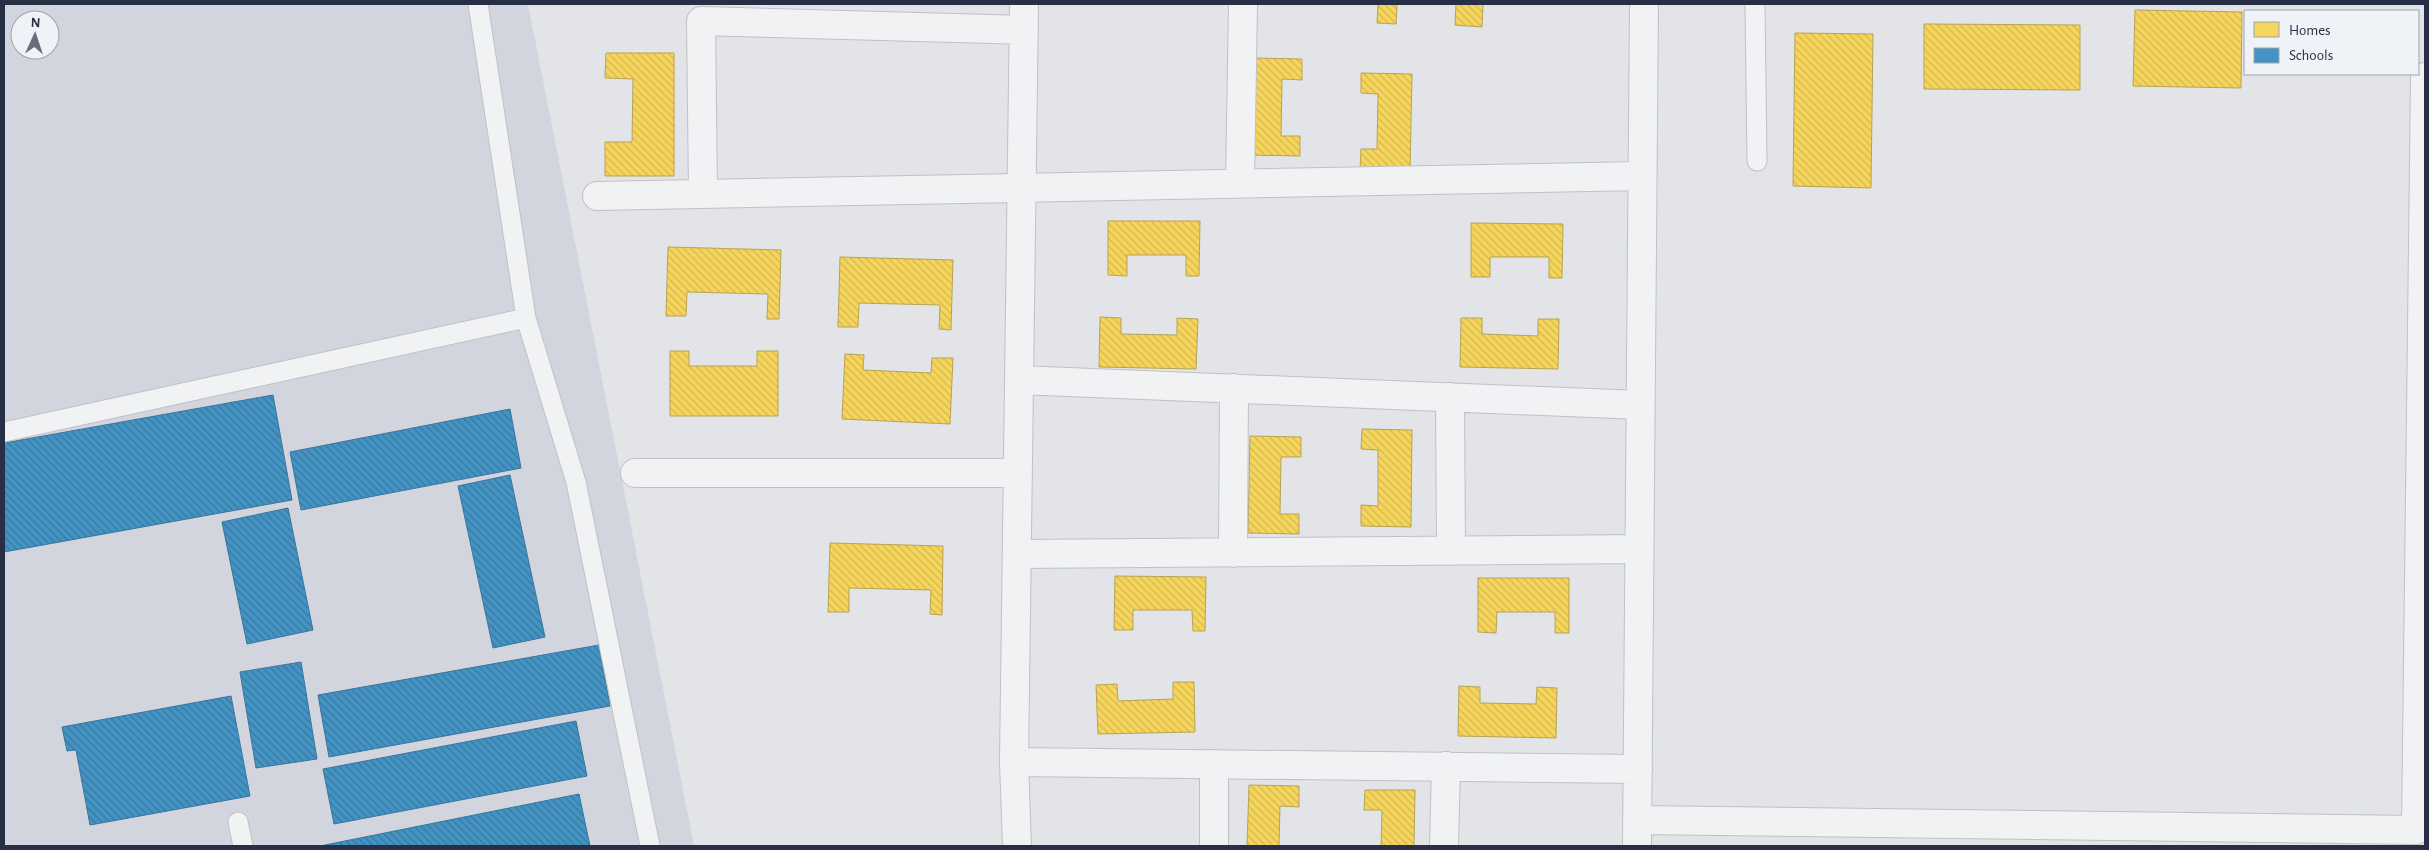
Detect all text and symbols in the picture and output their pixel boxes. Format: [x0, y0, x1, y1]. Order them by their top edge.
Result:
north arrow [10, 10, 60, 60]
legend [2244, 10, 2419, 75]
text: N [30, 16, 41, 30]
text: Homes [2289, 23, 2331, 38]
text: Schools [2289, 48, 2333, 63]

